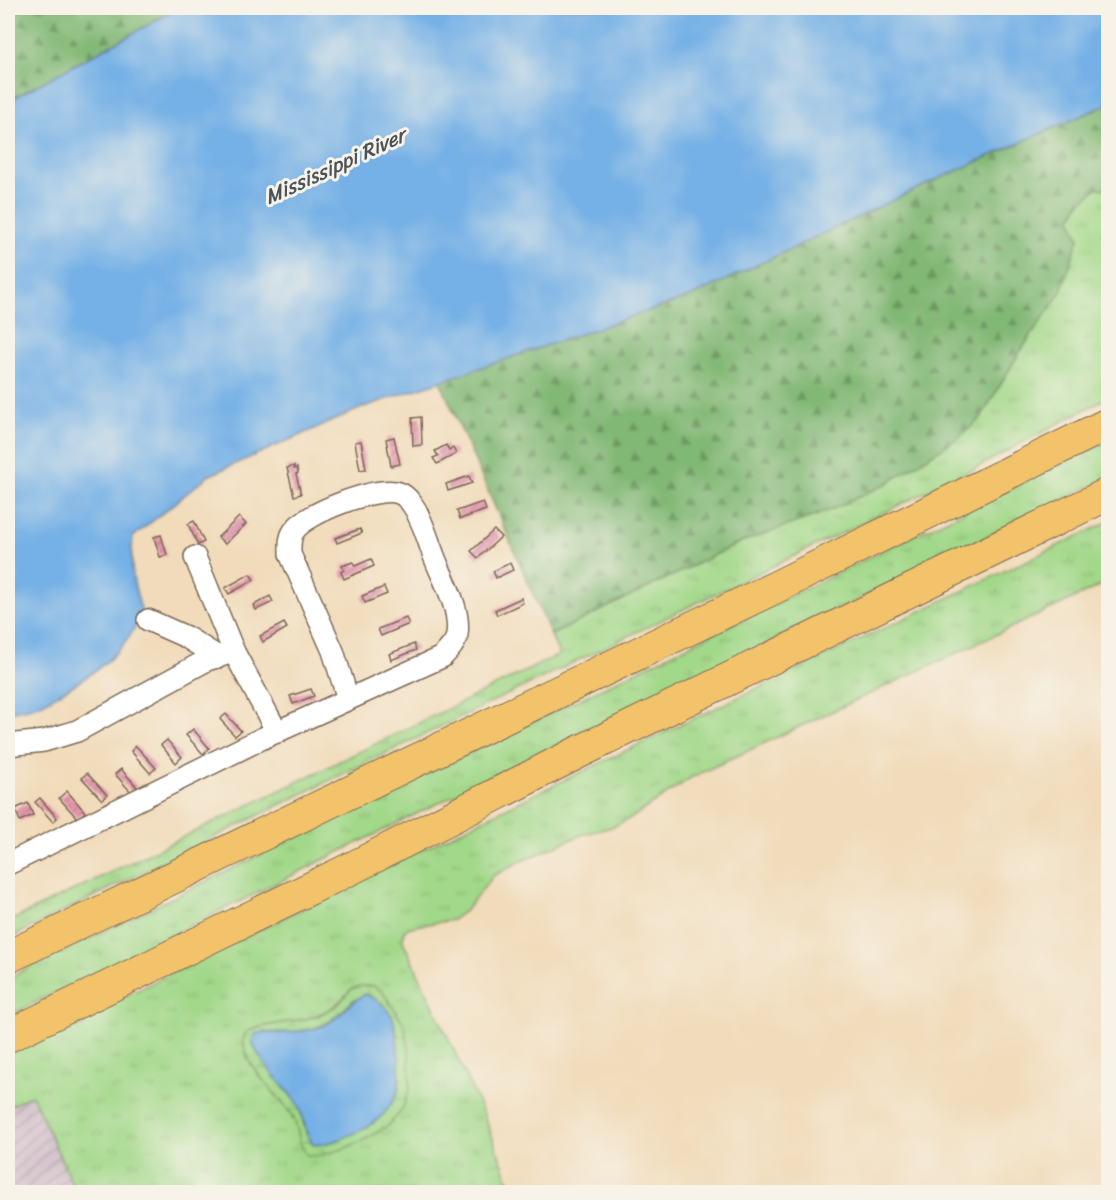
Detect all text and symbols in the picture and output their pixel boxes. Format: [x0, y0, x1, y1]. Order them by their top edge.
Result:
water label: Mississippi River [258, 115, 416, 215]

